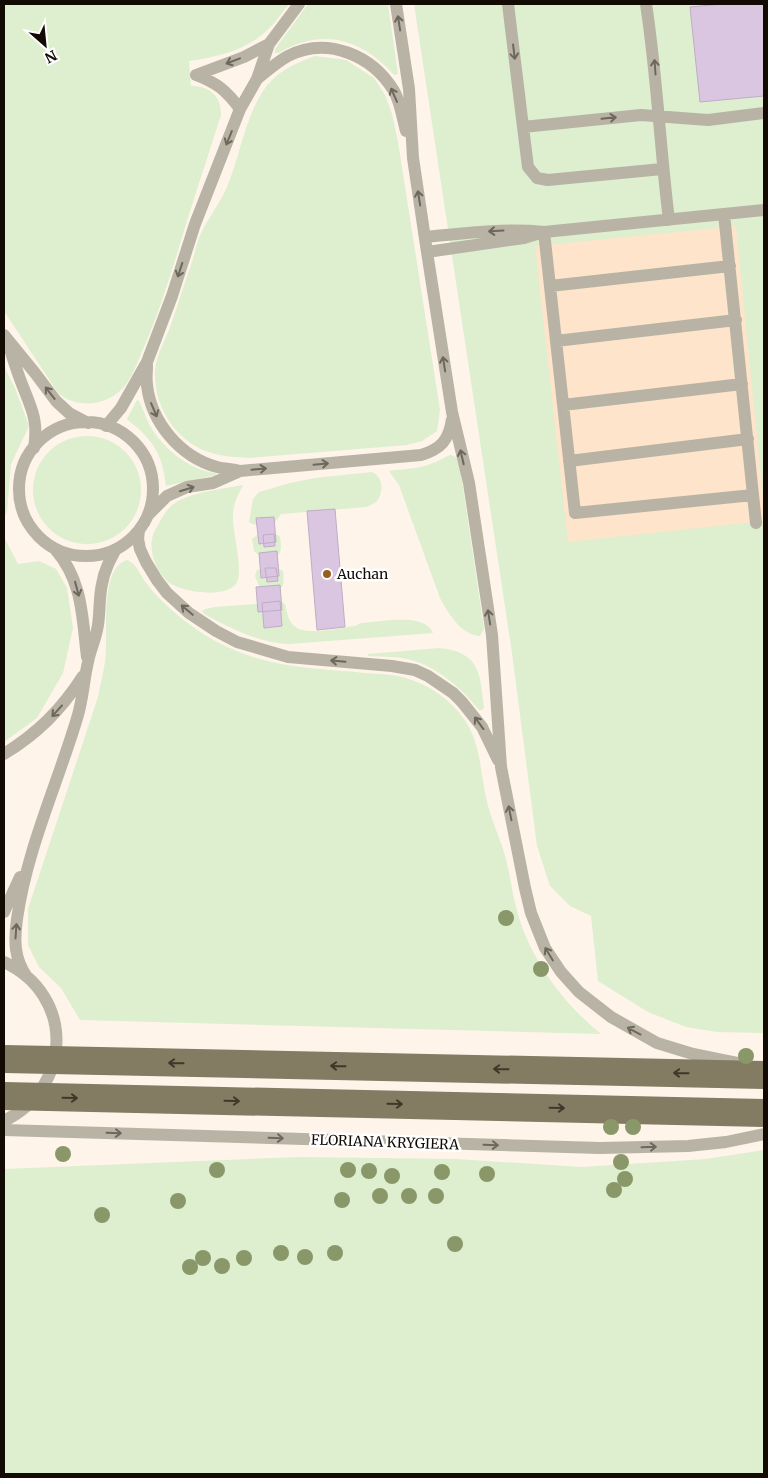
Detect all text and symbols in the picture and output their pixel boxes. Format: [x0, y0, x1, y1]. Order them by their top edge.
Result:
one-way arrow [393, 15, 403, 31]
north arrow [20, 20, 70, 70]
one-way arrow [509, 44, 519, 60]
text: N [42, 46, 60, 67]
one-way arrow [226, 57, 241, 66]
one-way arrow [650, 59, 659, 75]
one-way arrow [389, 87, 399, 102]
one-way arrow [601, 113, 617, 123]
one-way arrow [224, 130, 233, 146]
one-way arrow [414, 190, 424, 206]
one-way arrow [488, 226, 504, 235]
one-way arrow [175, 262, 185, 278]
one-way arrow [439, 356, 449, 372]
one-way arrow [45, 386, 55, 400]
one-way arrow [150, 402, 160, 417]
one-way arrow [457, 449, 467, 465]
one-way arrow [313, 459, 329, 468]
one-way arrow [251, 464, 267, 474]
one-way arrow [179, 483, 195, 493]
place label: Auchan [336, 565, 388, 583]
marker: Auchan [321, 568, 333, 580]
one-way arrow [73, 581, 82, 597]
one-way arrow [181, 605, 194, 616]
one-way arrow [483, 609, 493, 625]
one-way arrow [330, 656, 346, 666]
one-way arrow [51, 705, 63, 718]
one-way arrow [474, 717, 484, 731]
one-way arrow [505, 806, 514, 822]
one-way arrow [11, 923, 21, 939]
one-way arrow [543, 947, 553, 961]
one-way arrow [627, 1026, 642, 1035]
one-way arrow [168, 1058, 184, 1067]
one-way arrow [330, 1061, 346, 1071]
one-way arrow [493, 1064, 509, 1074]
one-way arrow [673, 1068, 689, 1077]
one-way arrow [62, 1093, 78, 1103]
one-way arrow [224, 1096, 240, 1106]
one-way arrow [387, 1100, 403, 1109]
one-way arrow [549, 1104, 565, 1113]
one-way arrow [106, 1129, 122, 1138]
street label: FLORIANA KRYGIERA [311, 1130, 460, 1154]
one-way arrow [268, 1134, 284, 1143]
one-way arrow [483, 1140, 499, 1150]
one-way arrow [640, 1142, 656, 1151]

